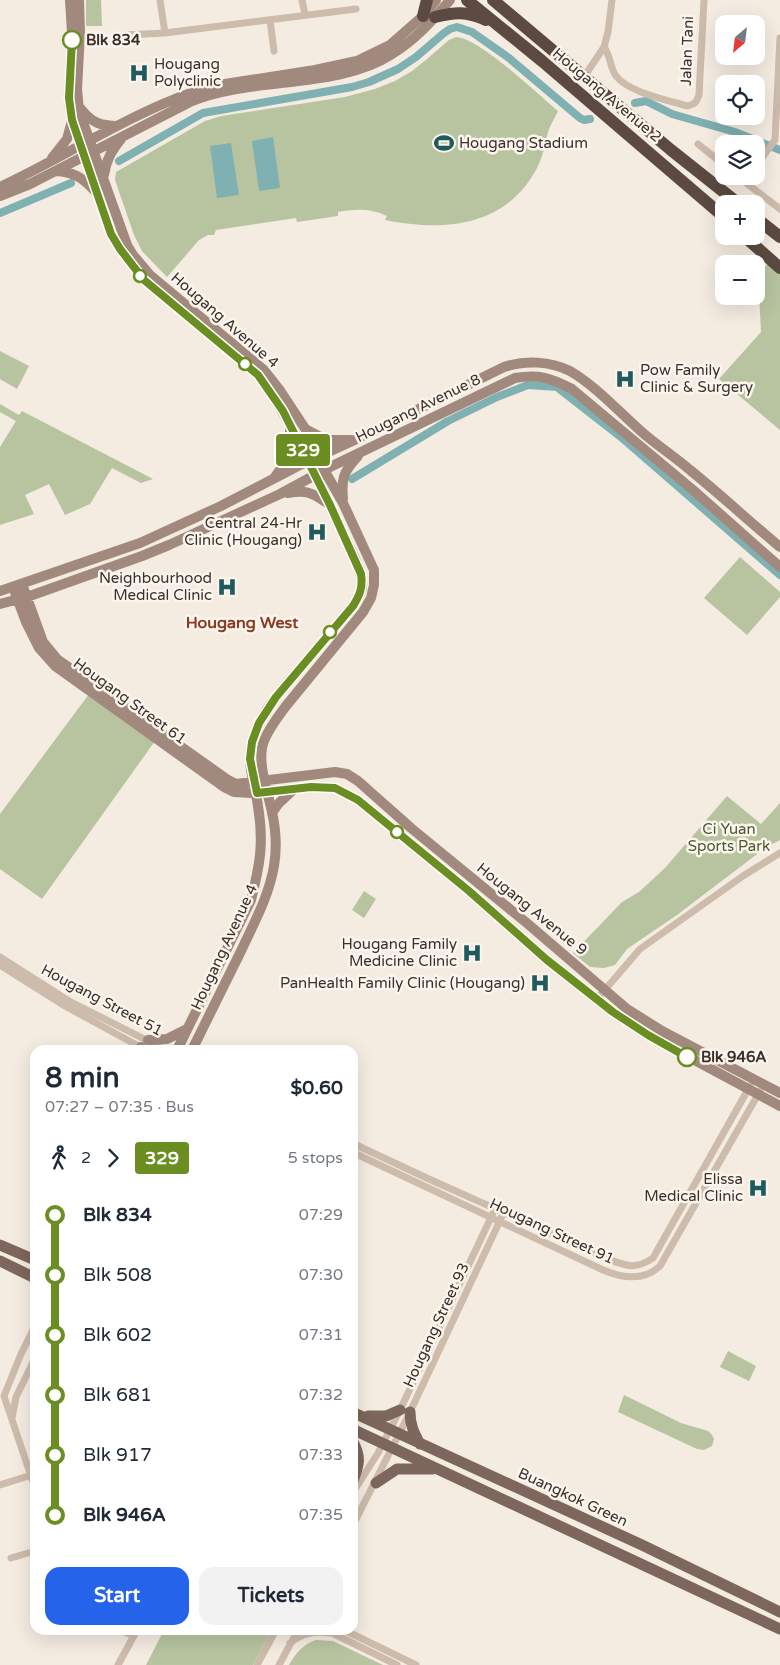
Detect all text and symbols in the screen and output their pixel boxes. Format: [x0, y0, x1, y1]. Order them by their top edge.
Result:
north arrow [715, 15, 765, 65]
map controls [715, 15, 765, 305]
street label: Jalan Tani [677, 16, 697, 86]
marker: Blk 834 [62, 30, 82, 50]
place label: Blk 834 [86, 31, 141, 49]
street label: Hougang Avenue 2 [549, 44, 665, 146]
place label: Hougang Polyclinic [154, 55, 221, 90]
hospital icon: Hougang Polyclinic [128, 62, 150, 84]
button: locate [715, 75, 765, 125]
sports icon: Hougang Stadium [433, 132, 455, 154]
place label: Hougang Stadium [459, 134, 588, 152]
button: layers [715, 135, 765, 185]
button: + [715, 195, 765, 245]
button: − [715, 255, 765, 305]
street label: Hougang Avenue 4 [167, 268, 283, 372]
unlabelled marker [133, 269, 147, 283]
unlabelled marker [238, 357, 252, 371]
place label: Pow Family Clinic & Surgery [640, 361, 753, 396]
hospital icon: Pow Family Clinic & Surgery [614, 368, 636, 390]
street label: Hougang Avenue 8 [353, 370, 483, 446]
line badge: 329 [274, 434, 332, 466]
text: 329 [286, 439, 320, 461]
place label: Central 24-Hr Clinic (Hougang) [184, 514, 302, 549]
hospital icon: Central 24-Hr Clinic (Hougang) [306, 521, 328, 543]
place label: Neighbourhood Medical Clinic [99, 569, 212, 604]
hospital icon: Neighbourhood Medical Clinic [216, 576, 238, 598]
district label: Hougang West [186, 613, 299, 633]
unlabelled marker [323, 625, 337, 639]
street label: Hougang Street 61 [70, 654, 190, 748]
park label: Ci Yuan Sports Park [688, 820, 770, 855]
unlabelled marker [390, 825, 404, 839]
street label: Hougang Avenue 9 [473, 859, 591, 959]
street label: Hougang Avenue 4 [187, 881, 261, 1013]
place label: Hougang Family Medicine Clinic [342, 935, 457, 970]
hospital icon: Hougang Family Medicine Clinic [461, 942, 483, 964]
street label: Hougang Street 51 [38, 960, 166, 1040]
hospital icon: PanHealth Family Clinic (Hougang) [529, 972, 551, 994]
place label: PanHealth Family Clinic (Hougang) [280, 974, 525, 992]
marker: Blk 946A [677, 1047, 697, 1067]
place label: Blk 946A [701, 1048, 767, 1066]
text: 8 min [45, 1061, 120, 1095]
text: $0.60 [291, 1077, 343, 1099]
text: 07:27 – 07:35 · Bus [45, 1097, 194, 1117]
icon: walk [45, 1144, 73, 1172]
icon: forward [99, 1144, 127, 1172]
text: 329 [145, 1147, 179, 1169]
text: 2 [81, 1148, 91, 1168]
text: 5 stops [288, 1148, 343, 1168]
place label: Elissa Medical Clinic [644, 1170, 743, 1205]
hospital icon: Elissa Medical Clinic [747, 1177, 769, 1199]
street label: Hougang Street 91 [487, 1194, 617, 1268]
text: Blk 834 [83, 1204, 152, 1226]
text: 07:29 [299, 1205, 343, 1225]
street label: Hougang Street 93 [399, 1260, 473, 1390]
text: Blk 508 [83, 1264, 152, 1286]
text: 07:30 [299, 1265, 343, 1285]
text: Blk 602 [83, 1324, 152, 1346]
text: 07:31 [299, 1325, 343, 1345]
text: Blk 681 [83, 1384, 152, 1406]
text: 07:32 [299, 1385, 343, 1405]
text: Blk 917 [83, 1444, 152, 1466]
text: 07:33 [299, 1445, 343, 1465]
street label: Buangkok Green [515, 1464, 631, 1530]
text: Blk 946A [83, 1504, 166, 1526]
text: 07:35 [299, 1505, 343, 1525]
button: Start [45, 1567, 189, 1625]
button: Tickets [199, 1567, 343, 1625]

